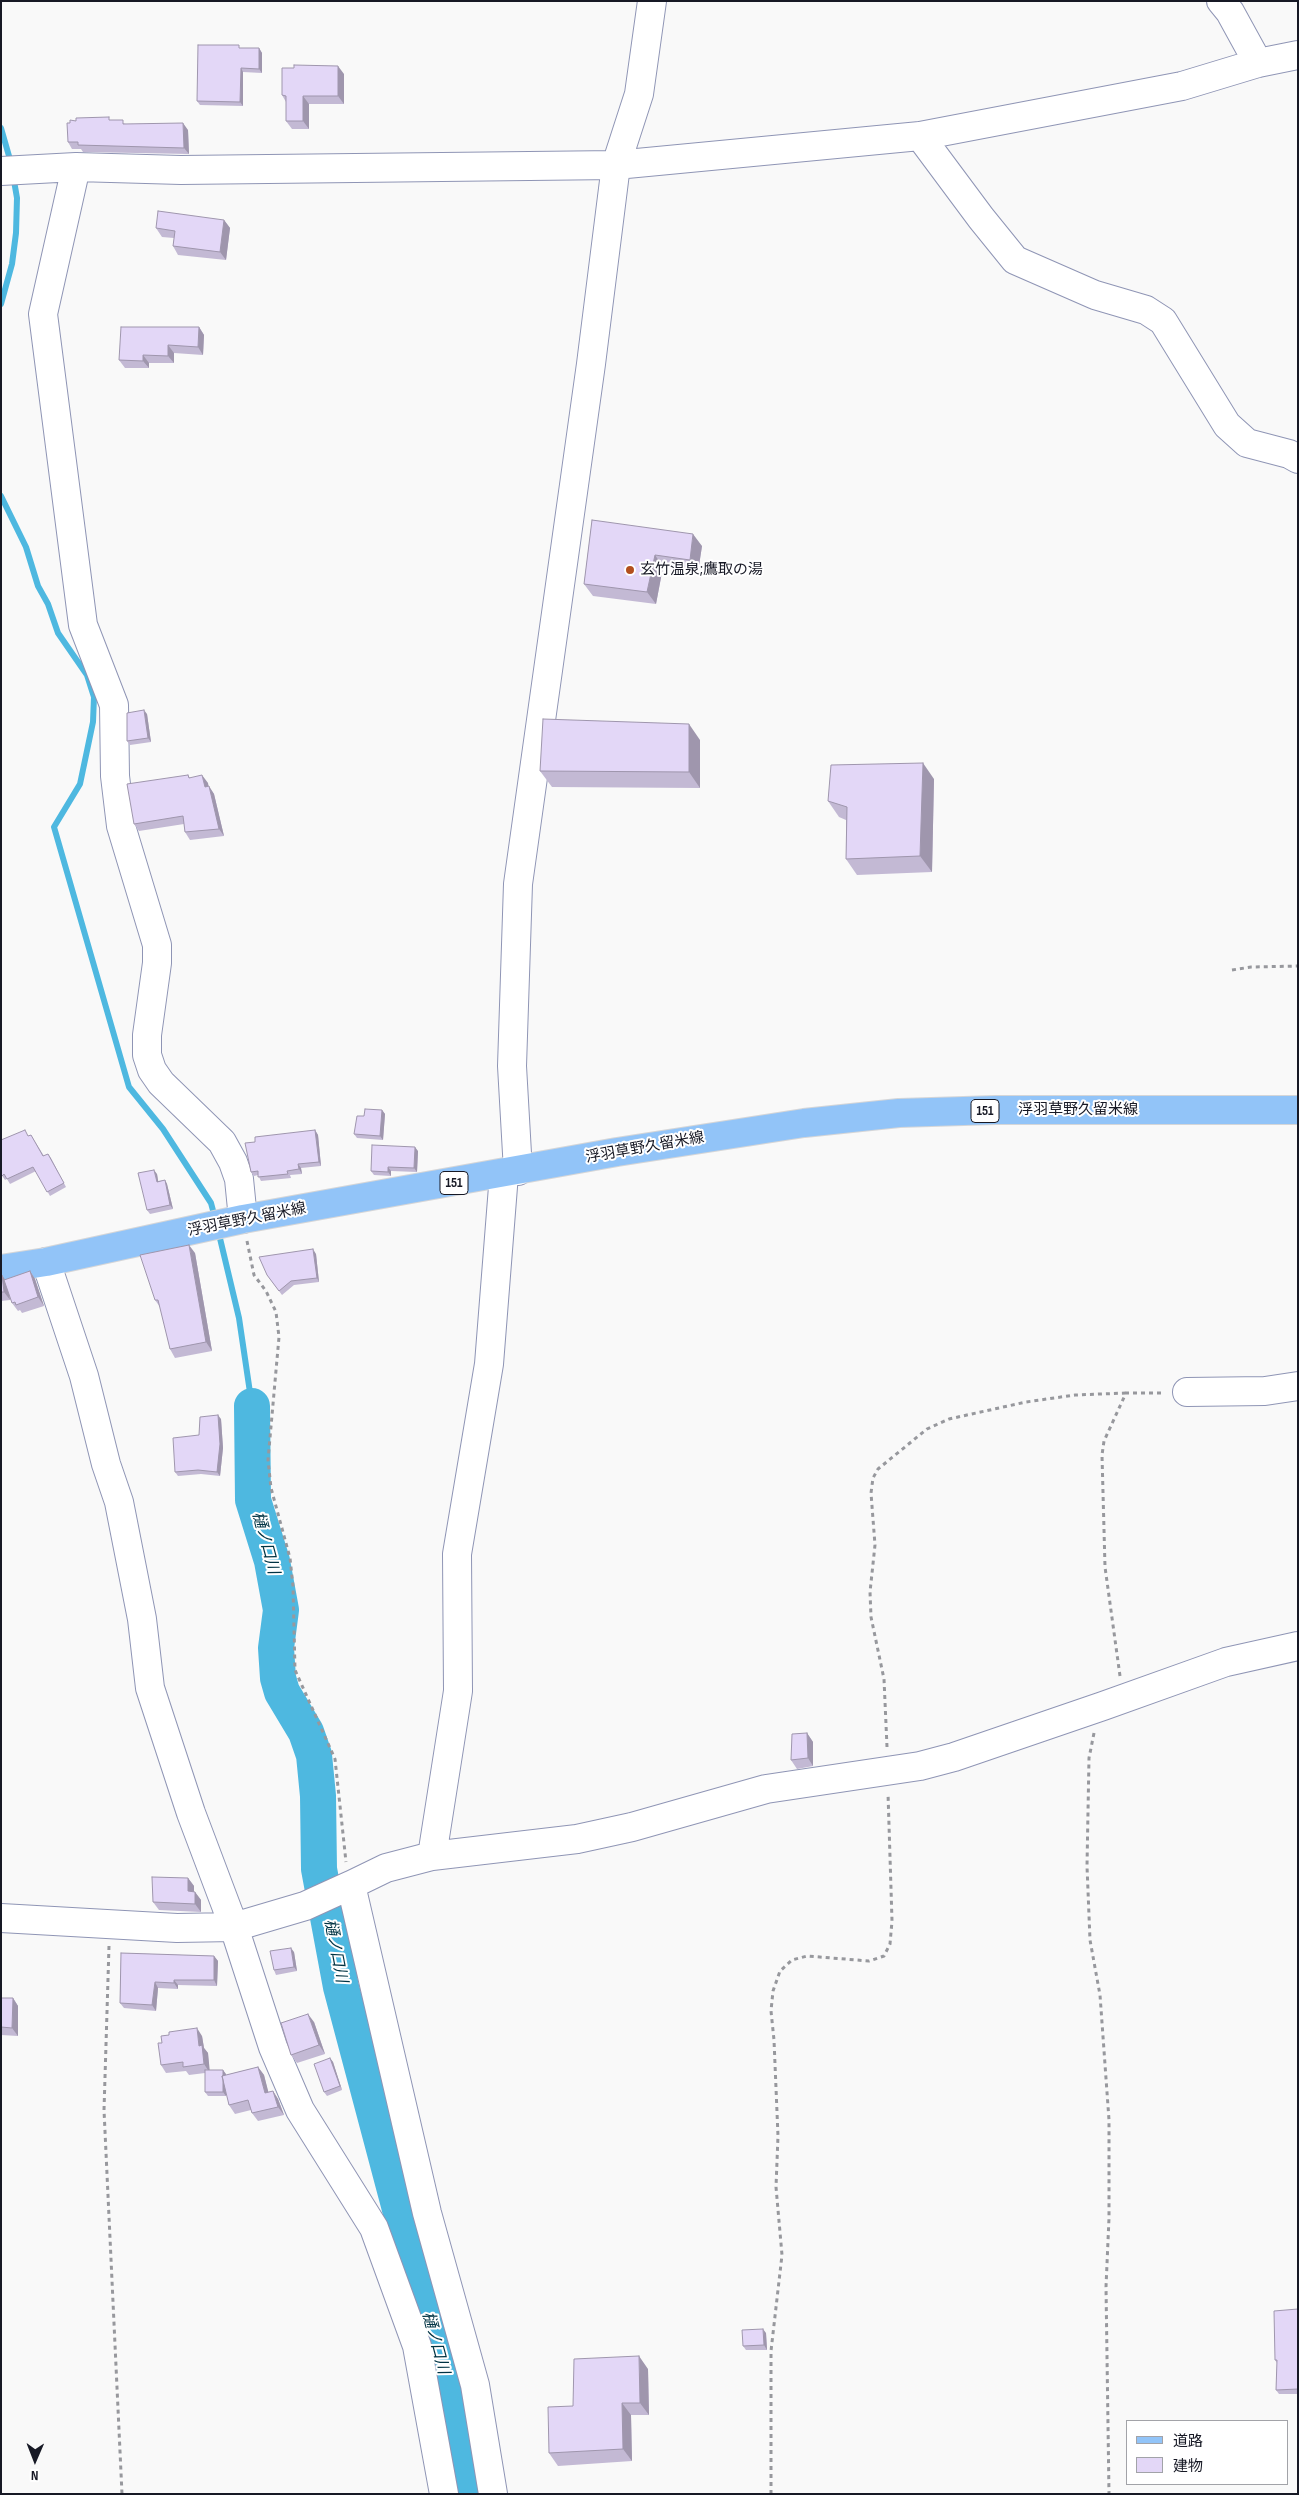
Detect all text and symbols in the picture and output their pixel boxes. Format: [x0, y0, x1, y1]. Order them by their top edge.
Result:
place label: 玄竹温泉;鷹取の湯 [640, 561, 763, 579]
marker: 玄竹温泉;鷹取の湯 [624, 564, 636, 576]
road number: 151 [971, 1100, 999, 1122]
street label: 浮羽草野久留米線 [1018, 1101, 1138, 1119]
street label: 浮羽草野久留米線 [584, 1129, 706, 1167]
road number: 151 [440, 1172, 468, 1194]
street label: 浮羽草野久留米線 [186, 1200, 308, 1240]
water label: 樋ノ口川 [247, 1510, 283, 1576]
water label: 樋ノ口川 [319, 1918, 351, 1984]
water label: 樋ノ口川 [417, 2310, 453, 2376]
legend [1126, 2420, 1289, 2485]
text: 道路 [1173, 2432, 1203, 2451]
north arrow [10, 2435, 60, 2485]
text: 建物 [1173, 2457, 1203, 2476]
text: N [31, 2467, 39, 2484]

